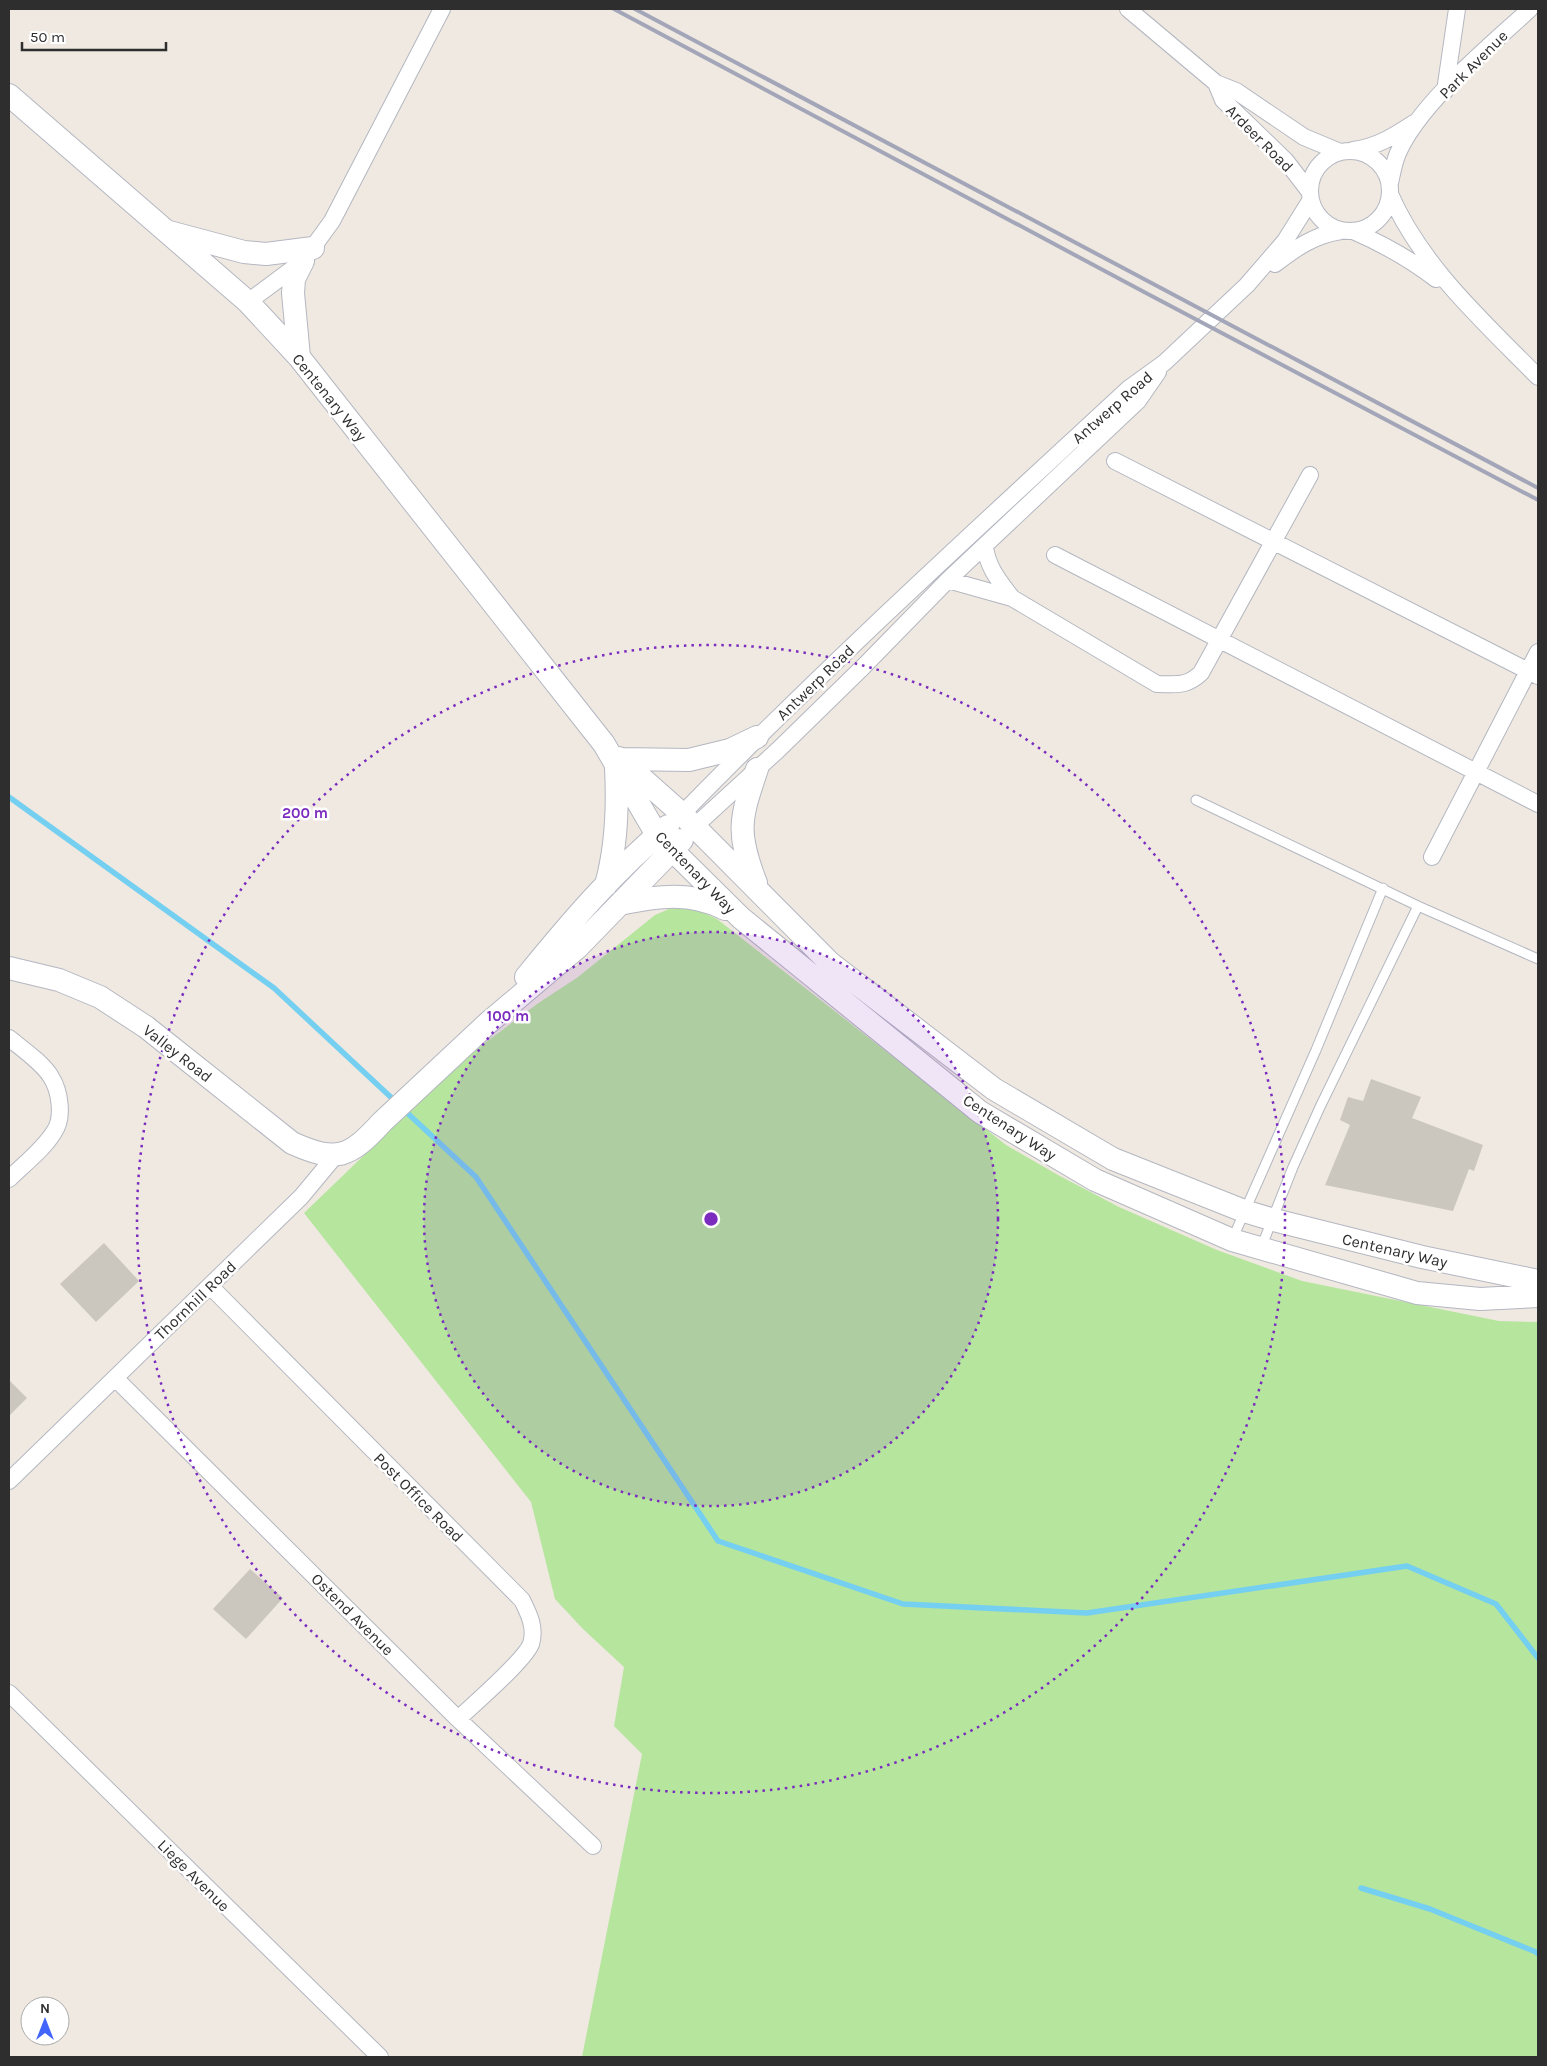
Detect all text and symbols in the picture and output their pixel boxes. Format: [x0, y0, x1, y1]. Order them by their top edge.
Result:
scale bar [22, 20, 166, 52]
street label: Park Avenue [1435, 26, 1512, 103]
text: 50 m [30, 28, 65, 46]
street label: Ardeer Road [1222, 101, 1297, 176]
street label: Centenary Way [288, 350, 371, 445]
street label: Antwerp Road [1068, 367, 1156, 447]
street label: Antwerp Road [773, 641, 858, 724]
text: 200 m [282, 804, 328, 822]
street label: Centenary Way [651, 827, 740, 918]
text: 100 m [487, 1007, 529, 1025]
street label: Valley Road [139, 1020, 216, 1086]
street label: Centenary Way [959, 1090, 1060, 1165]
centre of rings [702, 1210, 720, 1228]
street label: Centenary Way [1340, 1229, 1450, 1272]
street label: Thornhill Road [151, 1257, 240, 1344]
street label: Post Office Road [370, 1449, 467, 1546]
street label: Ostend Avenue [308, 1569, 398, 1659]
street label: Liege Avenue [154, 1835, 234, 1915]
north arrow [20, 1996, 70, 2046]
text: N [40, 2000, 50, 2017]

